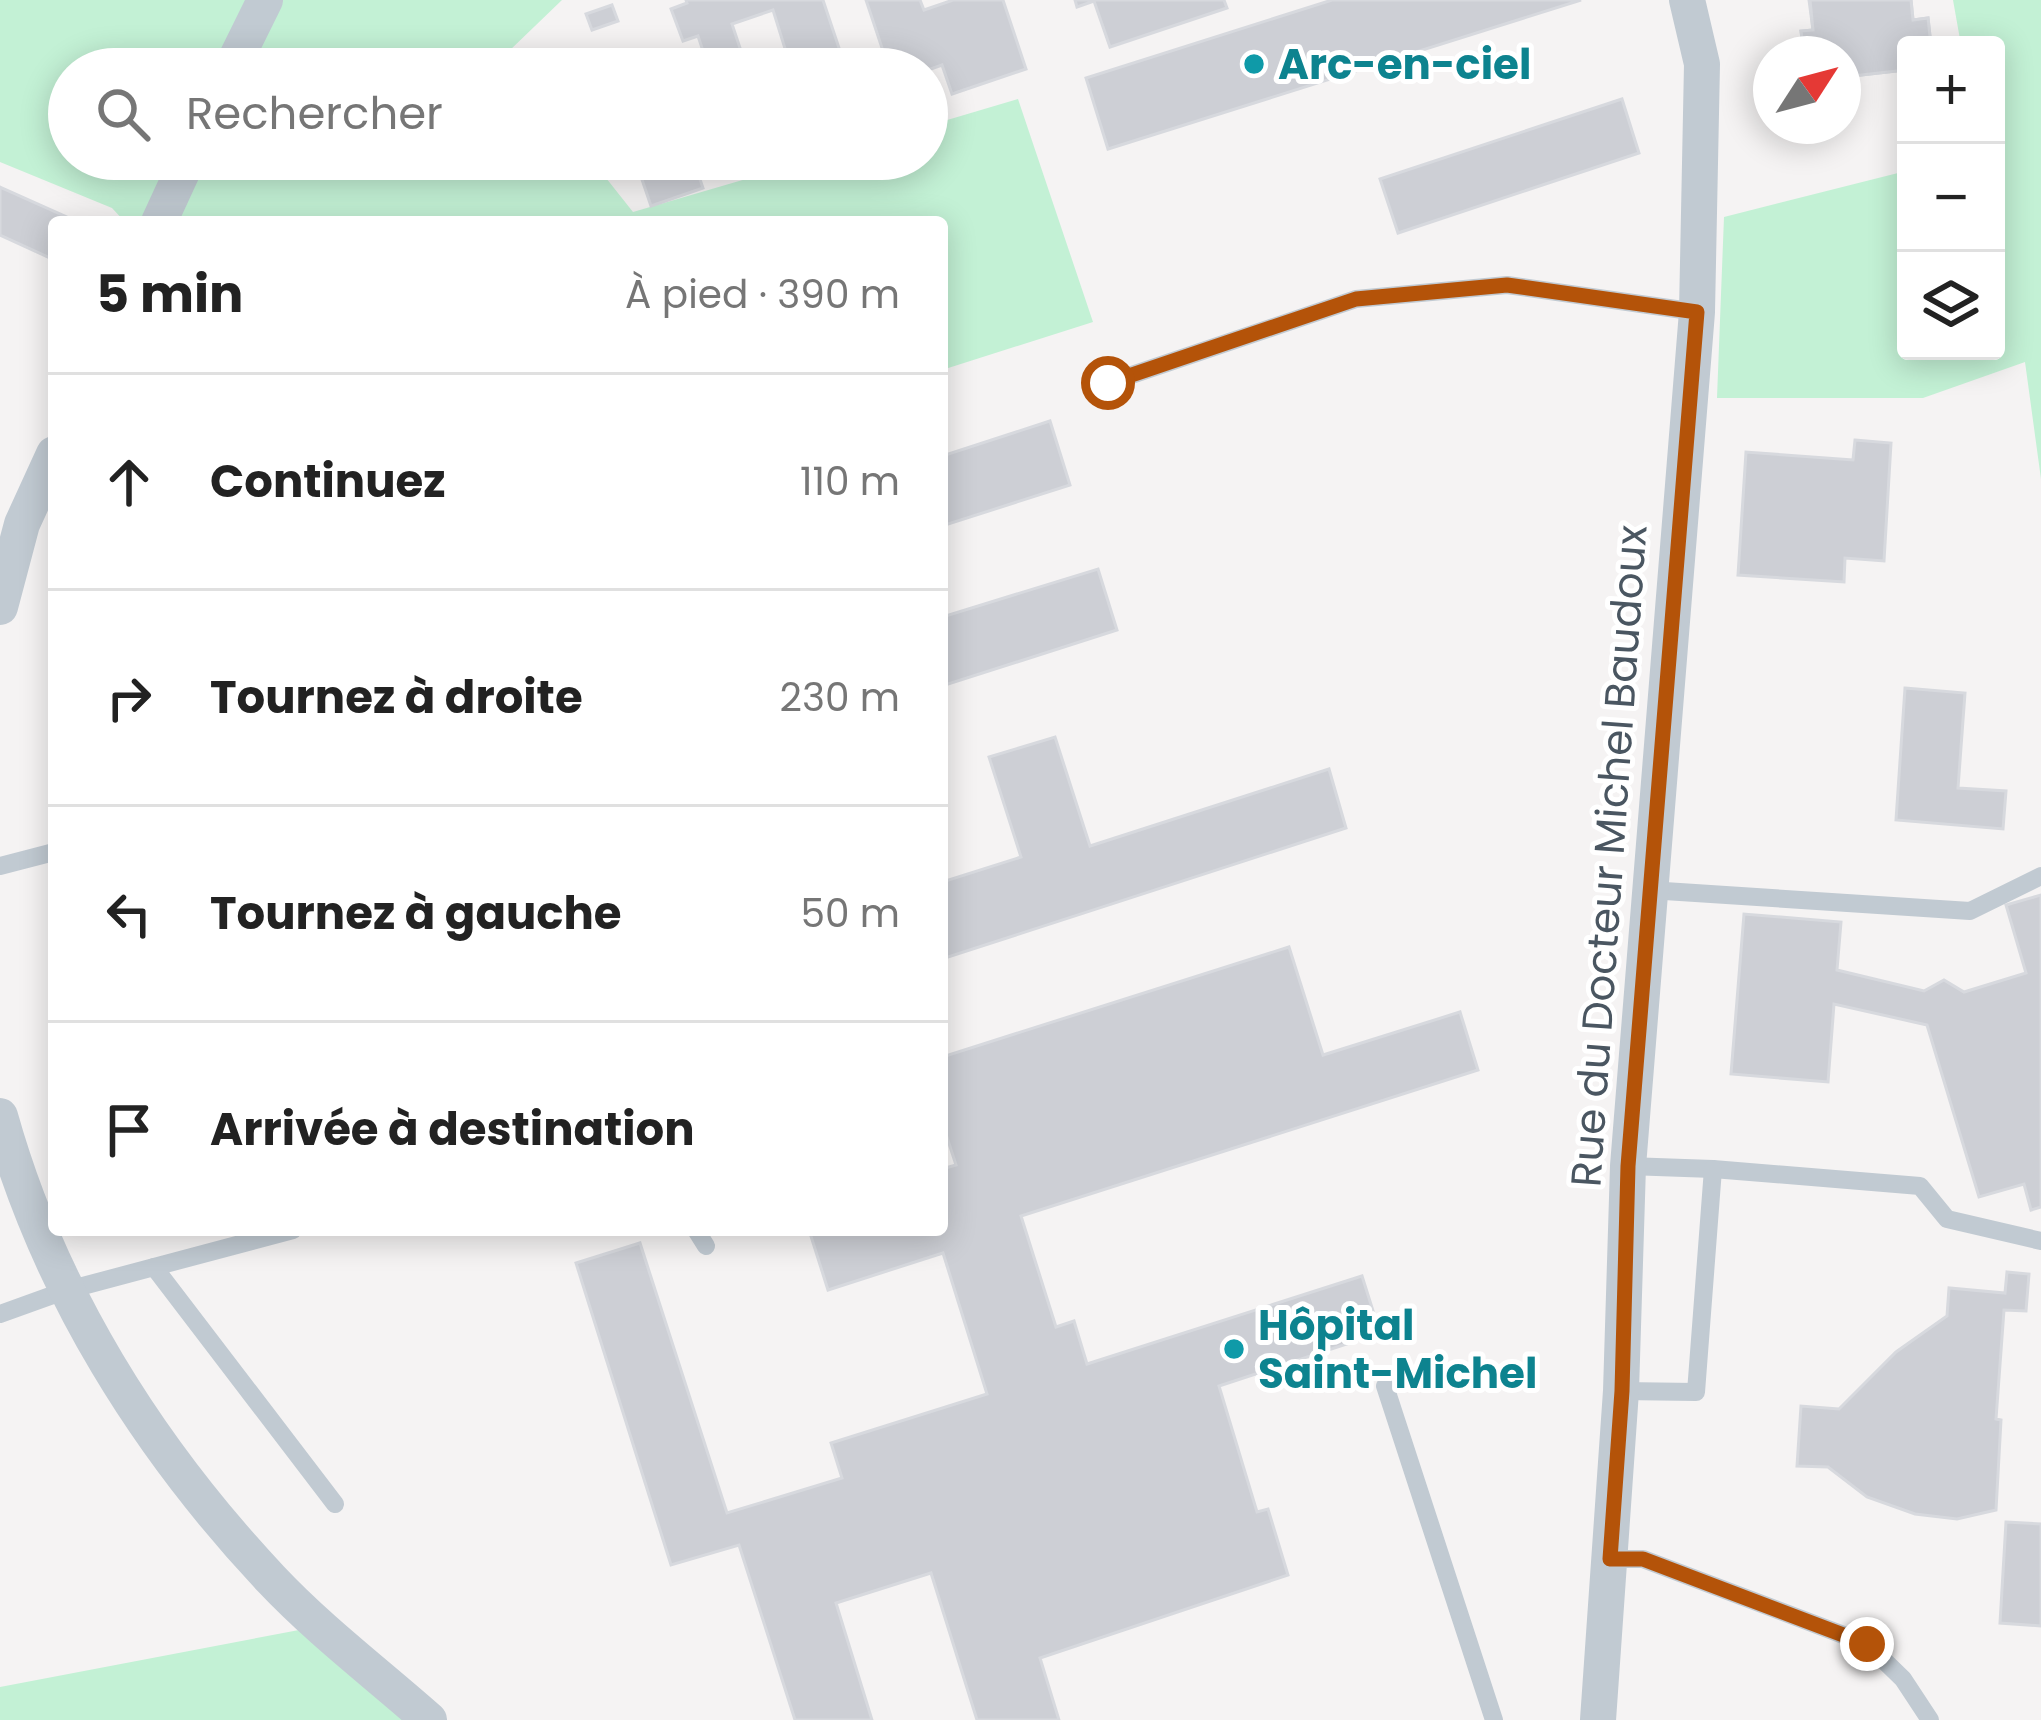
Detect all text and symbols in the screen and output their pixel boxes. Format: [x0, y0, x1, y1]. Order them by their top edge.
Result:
place label: Arc-en-ciel [1278, 35, 1531, 94]
north arrow [1753, 36, 1861, 144]
map controls [1897, 36, 2005, 360]
button: + [1897, 36, 2005, 144]
search box [48, 48, 948, 180]
marker: Arc-en-ciel [1241, 51, 1267, 77]
icon: search [90, 81, 156, 147]
text: Rechercher [186, 82, 443, 145]
button: − [1897, 144, 2005, 252]
button: layers [1897, 252, 2005, 360]
text: 5 min [96, 258, 243, 330]
text: À pied · 390 m [625, 267, 900, 322]
route start [1081, 356, 1135, 410]
icon: ahead [96, 449, 162, 515]
text: Continuez [210, 450, 446, 513]
text: 110 m [800, 454, 900, 509]
street label: Rue du Docteur Michel Baudoux [1556, 523, 1662, 1189]
icon: right [96, 665, 162, 731]
text: Tournez à droite [210, 666, 583, 729]
text: 230 m [780, 670, 900, 725]
icon: left [96, 881, 162, 947]
text: Tournez à gauche [210, 882, 622, 945]
text: 50 m [800, 886, 900, 941]
icon: arrive [96, 1097, 162, 1163]
text: Arrivée à destination [210, 1098, 695, 1161]
place label: Hôpital Saint-Michel [1258, 1296, 1537, 1403]
marker: Hôpital Saint-Michel [1221, 1336, 1247, 1362]
route end [1840, 1617, 1894, 1671]

